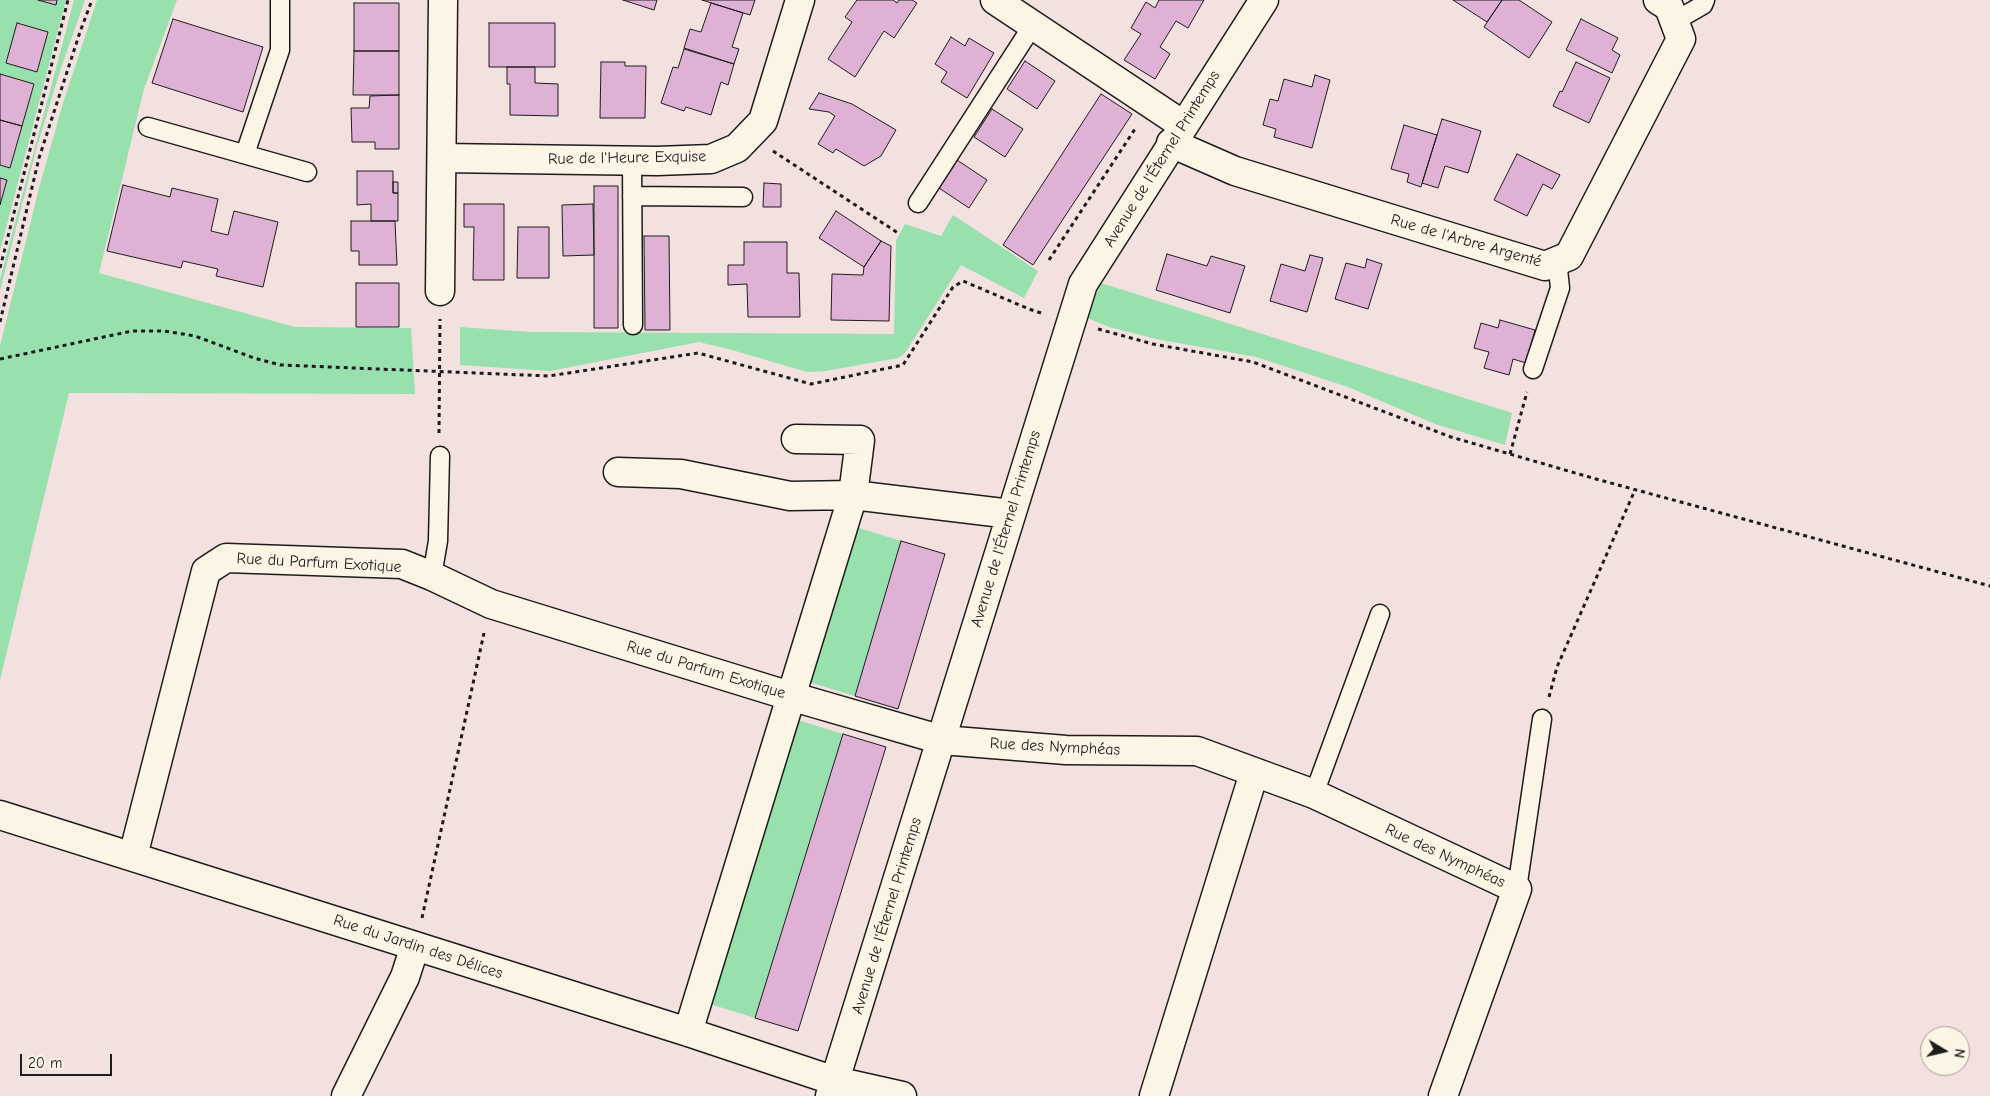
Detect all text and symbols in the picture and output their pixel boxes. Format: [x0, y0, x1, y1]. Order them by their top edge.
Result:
street label: Avenue de l'Éternel Printemps [1100, 67, 1224, 251]
street label: Rue de l'Heure Exquise [548, 147, 706, 169]
street label: Rue de l'Arbre Argenté [1388, 210, 1544, 272]
street label: Avenue de l'Éternel Printemps [967, 428, 1045, 630]
street label: Rue du Parfum Exotique [236, 549, 402, 577]
street label: Rue du Parfum Exotique [624, 637, 788, 703]
street label: Rue des Nymphéas [989, 734, 1121, 760]
street label: Avenue de l'Éternel Printemps [848, 815, 926, 1017]
street label: Rue des Nymphéas [1382, 820, 1508, 892]
street label: Rue du Jardin des Délices [331, 911, 505, 983]
north arrow [1920, 1026, 1970, 1076]
scale bar [22, 1044, 115, 1076]
text: N [1950, 1047, 1968, 1059]
text: 20 m [28, 1054, 62, 1072]

